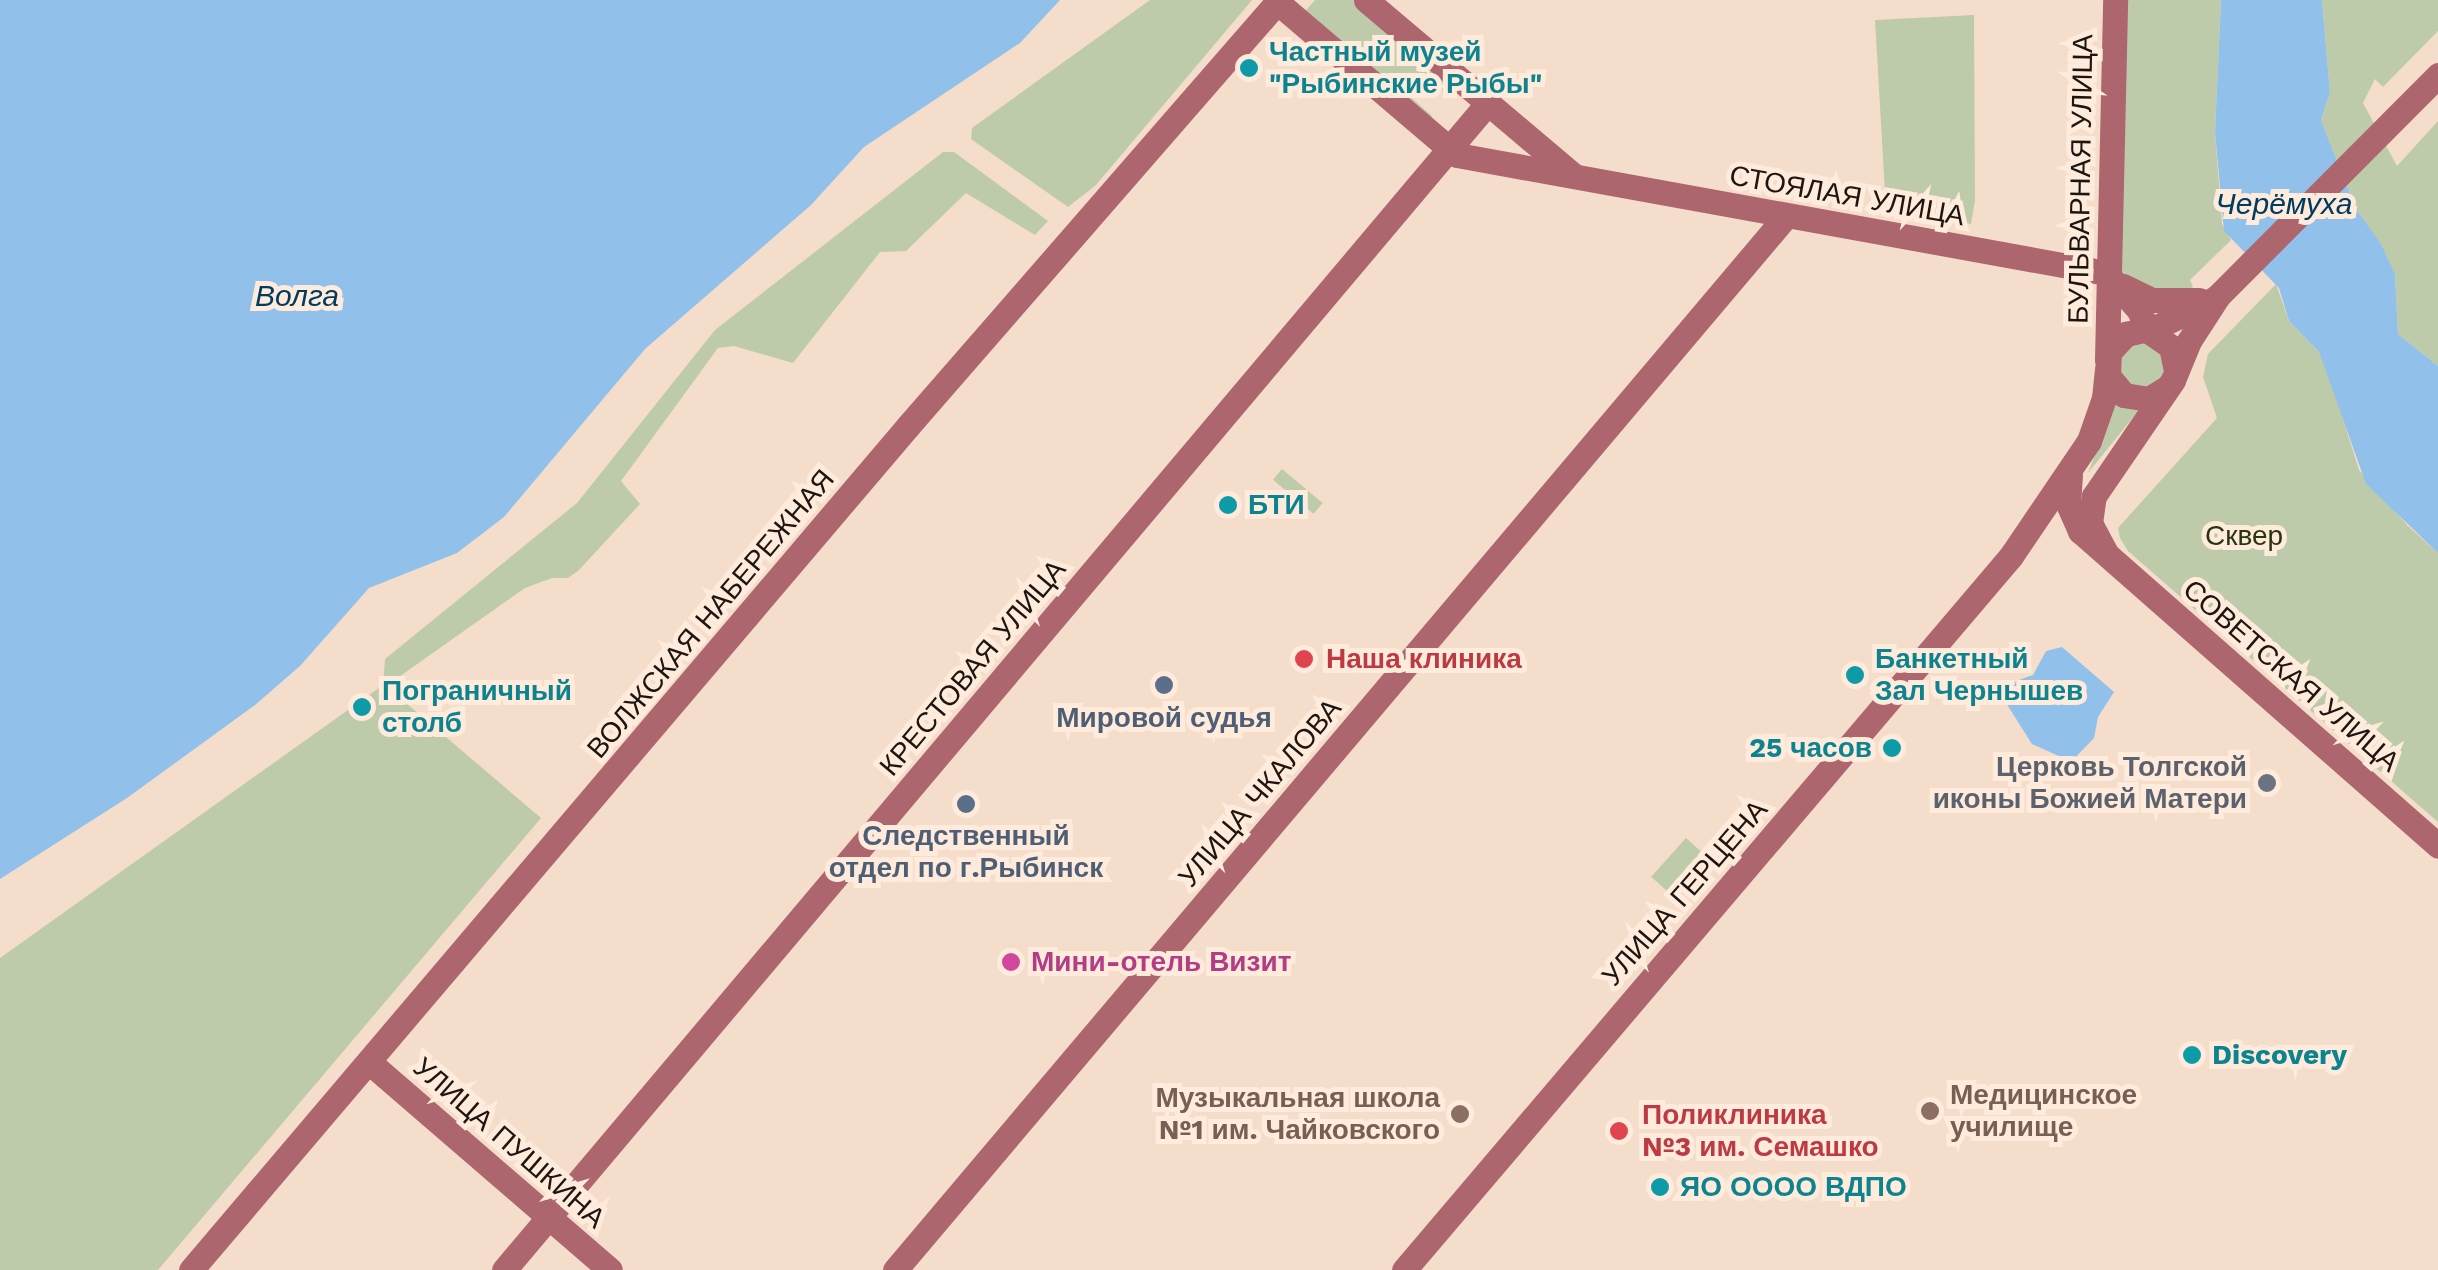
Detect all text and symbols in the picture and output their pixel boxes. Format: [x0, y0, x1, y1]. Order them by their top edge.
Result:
street label: БУЛЬВАРНАЯ УЛИЦА [2062, 34, 2100, 324]
place label: Частный музей "Рыбинские Рыбы" [1269, 35, 1542, 101]
marker: Частный музей "Рыбинские Рыбы" [1238, 57, 1260, 79]
street label: СТОЯЛАЯ УЛИЦА [1727, 159, 1967, 233]
water label: Черёмуха [2216, 186, 2352, 222]
water label: Волга [255, 278, 339, 314]
street label: ВОЛЖСКАЯ НАБЕРЕЖНАЯ [580, 463, 842, 765]
place label: БТИ [1248, 488, 1305, 522]
marker: БТИ [1217, 494, 1239, 516]
park label: Сквер [2205, 519, 2283, 553]
street label: КРЕСТОВАЯ УЛИЦА [873, 553, 1073, 783]
street label: СОВЕТСКАЯ УЛИЦА [2176, 573, 2406, 779]
place label: Наша клиника [1326, 642, 1522, 676]
place label: Банкетный Зал Чернышев [1875, 642, 2083, 708]
marker: Наша клиника [1291, 646, 1317, 672]
marker: Банкетный Зал Чернышев [1844, 664, 1866, 686]
place label: Пограничный столб [382, 674, 572, 740]
marker: Мировой судья [1153, 674, 1175, 696]
street label: УЛИЦА ЧКАЛОВА [1172, 692, 1348, 894]
marker: Пограничный столб [351, 696, 373, 718]
place label: Мировой судья [1056, 701, 1272, 735]
place label: 25 часов [1749, 731, 1872, 765]
marker: 25 часов [1881, 737, 1903, 759]
place label: Церковь Толгской иконы Божией Матери [1933, 750, 2247, 816]
marker: Церковь Толгской иконы Божией Матери [2256, 772, 2278, 794]
marker: Следственный отдел по г.Рыбинск [955, 793, 977, 815]
street label: УЛИЦА ГЕРЦЕНА [1595, 793, 1775, 993]
place label: Следственный отдел по г.Рыбинск [829, 819, 1103, 885]
place label: Мини-отель Визит [1031, 945, 1291, 979]
marker: Мини-отель Визит [1000, 951, 1022, 973]
place label: Discovery [2212, 1038, 2347, 1072]
marker: Discovery [2181, 1044, 2203, 1066]
street label: УЛИЦА ПУШКИНА [406, 1051, 612, 1235]
place label: Медицинское училище [1950, 1078, 2137, 1144]
place label: Музыкальная школа №1 им. Чайковского [1155, 1081, 1440, 1147]
place label: Поликлиника №3 им. Семашко [1642, 1098, 1879, 1164]
marker: Медицинское училище [1919, 1100, 1941, 1122]
marker: Музыкальная школа №1 им. Чайковского [1449, 1103, 1471, 1125]
marker: Поликлиника №3 им. Семашко [1606, 1118, 1632, 1144]
place label: ЯО ОООО ВДПО [1680, 1170, 1907, 1204]
marker: ЯО ОООО ВДПО [1649, 1176, 1671, 1198]

